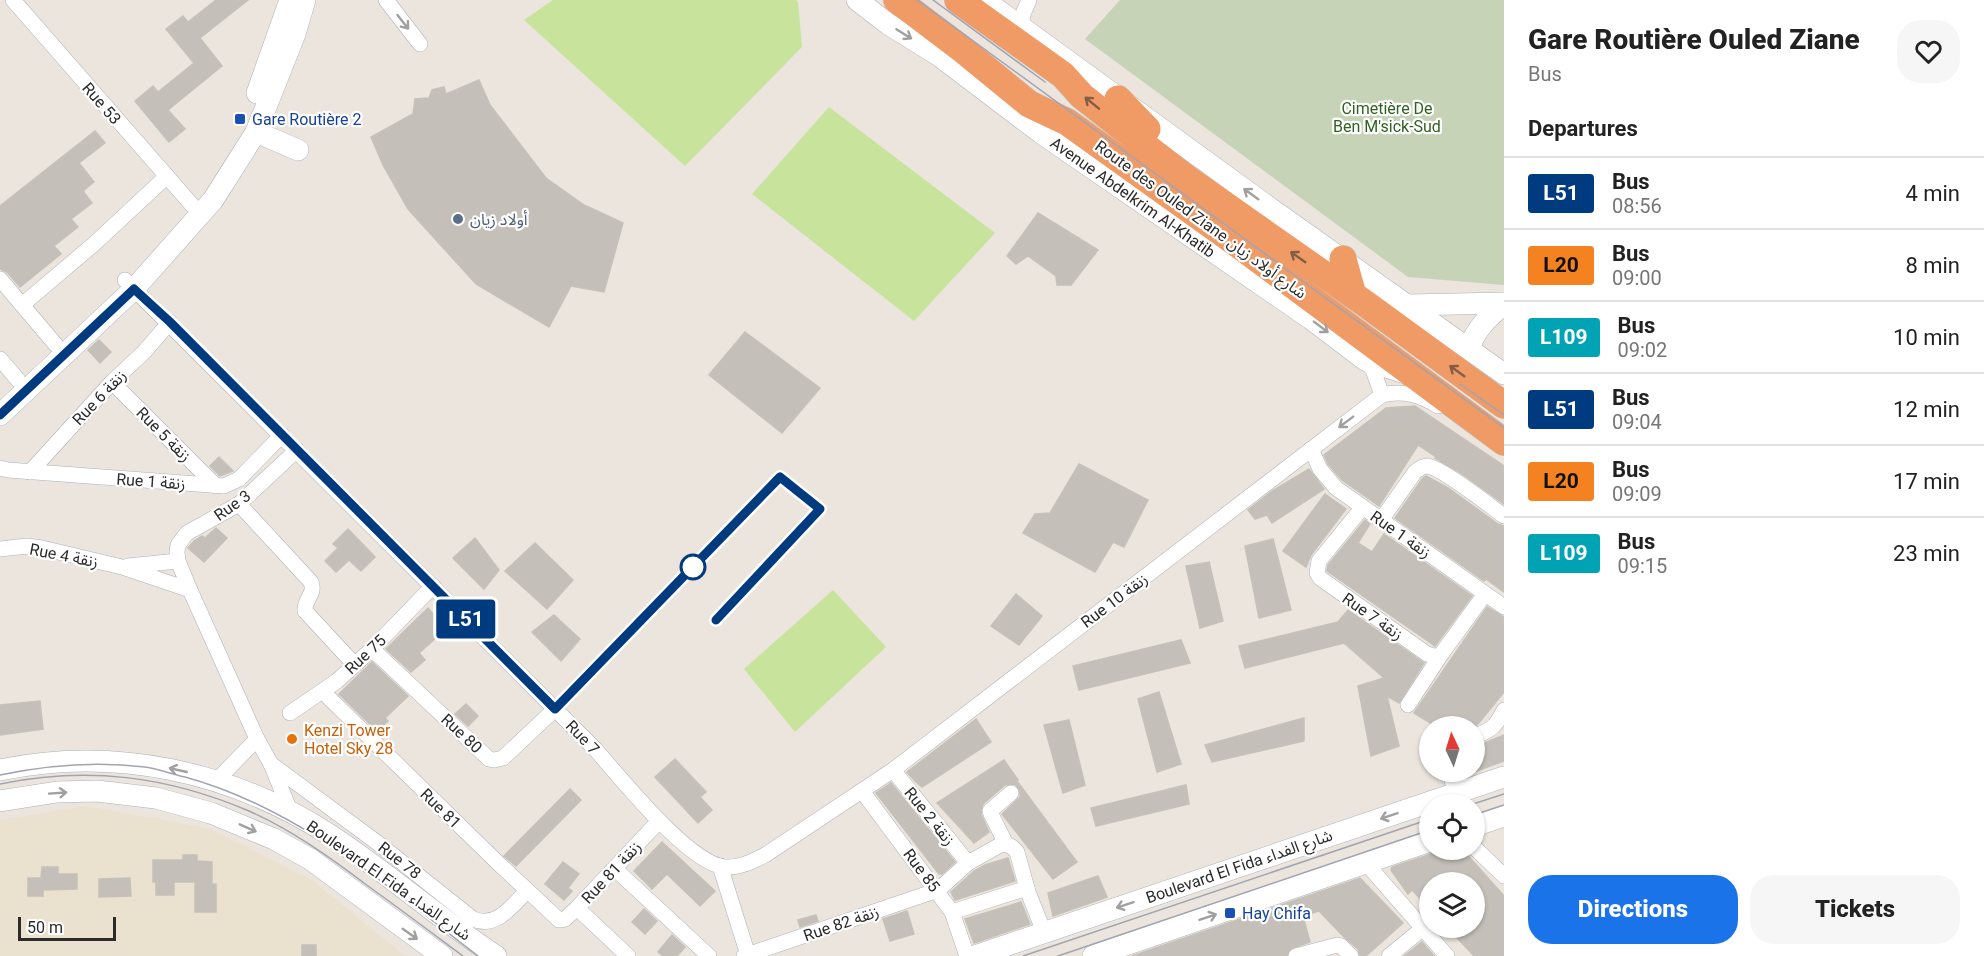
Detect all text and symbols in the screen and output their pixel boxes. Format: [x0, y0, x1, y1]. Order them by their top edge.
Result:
one-way arrow [397, 14, 410, 30]
button: heart [1897, 20, 1960, 83]
text: Gare Routière Ouled Ziane [1528, 23, 1860, 56]
one-way arrow [895, 28, 912, 40]
text: Bus [1528, 62, 1562, 86]
street label: Rue 53 [78, 79, 125, 128]
one-way arrow [1084, 97, 1100, 110]
park label: Cimetière De Ben M'sick-Sud [1333, 99, 1441, 136]
place label: Gare Routière 2 [252, 110, 361, 129]
marker: Gare Routière 2 [233, 112, 247, 126]
text: Departures [1528, 116, 1638, 141]
street label: Avenue Abdelkrim Al-Khatib [1047, 133, 1219, 262]
street label: Route des Ouled Ziane شارع أولاد زيان [1090, 136, 1310, 305]
text: Bus [1612, 169, 1650, 194]
text: L51 [1543, 181, 1579, 205]
text: 4 min [1905, 181, 1960, 206]
one-way arrow [1243, 188, 1259, 201]
text: 08:56 [1612, 194, 1662, 218]
place label: أولاد زيان [470, 210, 528, 229]
marker: أولاد زيان [451, 212, 465, 226]
text: Bus [1612, 241, 1650, 266]
one-way arrow [1291, 251, 1307, 263]
text: L20 [1543, 253, 1579, 277]
text: 8 min [1905, 253, 1960, 278]
text: 09:00 [1612, 266, 1662, 290]
text: Bus [1618, 313, 1655, 338]
one-way arrow [1313, 321, 1329, 334]
text: L109 [1540, 325, 1588, 349]
text: 10 min [1893, 325, 1960, 350]
text: 09:02 [1618, 338, 1667, 362]
one-way arrow [1449, 365, 1465, 377]
street label: Rue 6 زنقة [68, 366, 130, 429]
text: Bus [1612, 385, 1650, 410]
text: L51 [1543, 397, 1579, 421]
text: 12 min [1893, 397, 1960, 422]
street label: Rue 5 زنقة [132, 403, 195, 466]
text: 09:04 [1612, 410, 1662, 434]
one-way arrow [1339, 416, 1355, 428]
text: Bus [1612, 457, 1650, 482]
text: L20 [1543, 469, 1579, 493]
text: 17 min [1893, 469, 1960, 494]
street label: Rue 1 زنقة [116, 470, 186, 493]
text: 09:09 [1612, 482, 1662, 506]
street label: Rue 3 [210, 486, 254, 525]
street label: Rue 1 زنقة [1367, 507, 1435, 562]
text: Bus [1618, 529, 1655, 554]
street label: Rue 4 زنقة [28, 540, 100, 571]
text: L109 [1540, 541, 1588, 565]
text: 23 min [1893, 541, 1960, 566]
unlabelled marker [680, 554, 706, 580]
text: 09:15 [1618, 554, 1667, 578]
street label: Rue 10 زنقة [1077, 569, 1151, 632]
street label: Rue 7 زنقة [1339, 589, 1407, 644]
line badge: L51 [432, 600, 500, 638]
text: L51 [448, 607, 484, 631]
street label: Rue 75 [341, 631, 390, 678]
street label: Rue 80 [437, 710, 486, 757]
street label: Rue 7 [562, 716, 603, 758]
north arrow [1419, 716, 1485, 782]
map controls [1419, 716, 1485, 938]
place label: Kenzi Tower Hotel Sky 28 [304, 721, 393, 758]
marker: Kenzi Tower Hotel Sky 28 [285, 732, 299, 746]
one-way arrow [169, 764, 189, 775]
street label: Rue 2 زنقة [900, 783, 959, 849]
street label: Rue 81 [416, 784, 465, 832]
one-way arrow [47, 787, 67, 798]
button: locate [1419, 794, 1485, 860]
one-way arrow [1380, 811, 1399, 822]
street label: Boulevard El Fida شارع الفداء [301, 816, 474, 947]
one-way arrow [238, 822, 256, 834]
street label: Boulevard El Fida شارع الفداء [1143, 826, 1336, 910]
street label: Rue 81 زنقة [578, 837, 645, 908]
street label: Rue 78 [374, 838, 425, 883]
street label: Rue 85 [899, 845, 944, 896]
button: layers [1419, 872, 1485, 938]
button: Directions [1528, 875, 1738, 944]
button: Tickets [1750, 875, 1960, 944]
one-way arrow [1116, 901, 1135, 912]
street label: Rue 82 زنقة [801, 902, 881, 945]
place label: Hay Chifa [1242, 904, 1311, 923]
marker: Hay Chifa [1223, 906, 1237, 920]
one-way arrow [1198, 911, 1217, 922]
scale bar [18, 914, 116, 942]
text: 50 m [27, 918, 63, 937]
one-way arrow [401, 928, 418, 940]

